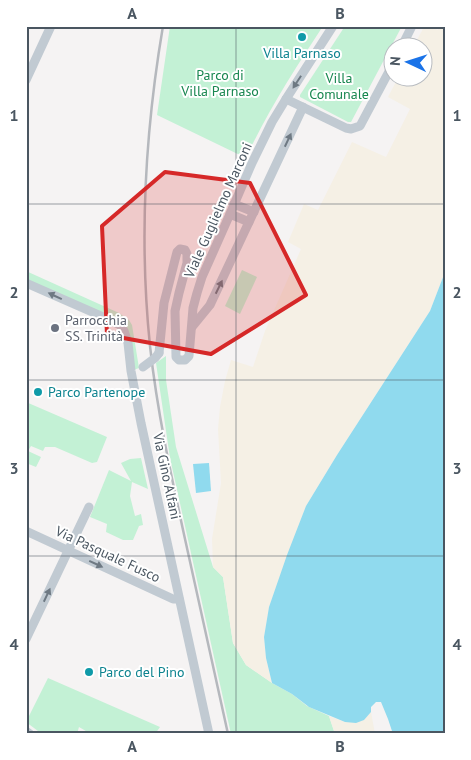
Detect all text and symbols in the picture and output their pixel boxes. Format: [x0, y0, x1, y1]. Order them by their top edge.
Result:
text: A [127, 3, 137, 23]
text: B [335, 3, 345, 23]
marker: Villa Parnaso [296, 31, 308, 43]
north arrow [384, 38, 434, 88]
place label: Villa Parnaso [262, 44, 341, 62]
text: N [386, 56, 404, 66]
park label: Parco di Villa Parnaso [180, 66, 259, 100]
park label: Villa Comunale [309, 69, 369, 103]
one-way arrow [292, 75, 302, 89]
text: 1 [9, 105, 19, 125]
text: 1 [452, 105, 462, 125]
one-way arrow [284, 133, 292, 147]
street label: Viale Guglielmo Marconi [180, 139, 256, 282]
one-way arrow [215, 280, 223, 294]
text: 2 [9, 282, 19, 302]
text: 2 [452, 282, 462, 302]
one-way arrow [48, 292, 62, 300]
place label: Parrocchia SS. Trinità [65, 311, 127, 345]
marker: Parrocchia SS. Trinità [49, 322, 61, 334]
place label: Parco Partenope [48, 383, 145, 401]
marker: Parco Partenope [32, 386, 44, 398]
street label: Via Gino Alfani [149, 430, 185, 521]
text: 3 [9, 458, 19, 478]
text: 3 [452, 458, 462, 478]
street label: Via Pasquale Fusco [52, 521, 163, 586]
one-way arrow [89, 560, 103, 568]
one-way arrow [43, 588, 51, 602]
text: 4 [9, 634, 19, 654]
text: 4 [452, 634, 462, 654]
place label: Parco del Pino [99, 663, 184, 681]
marker: Parco del Pino [83, 666, 95, 678]
text: A [127, 736, 137, 756]
text: B [335, 736, 345, 756]

